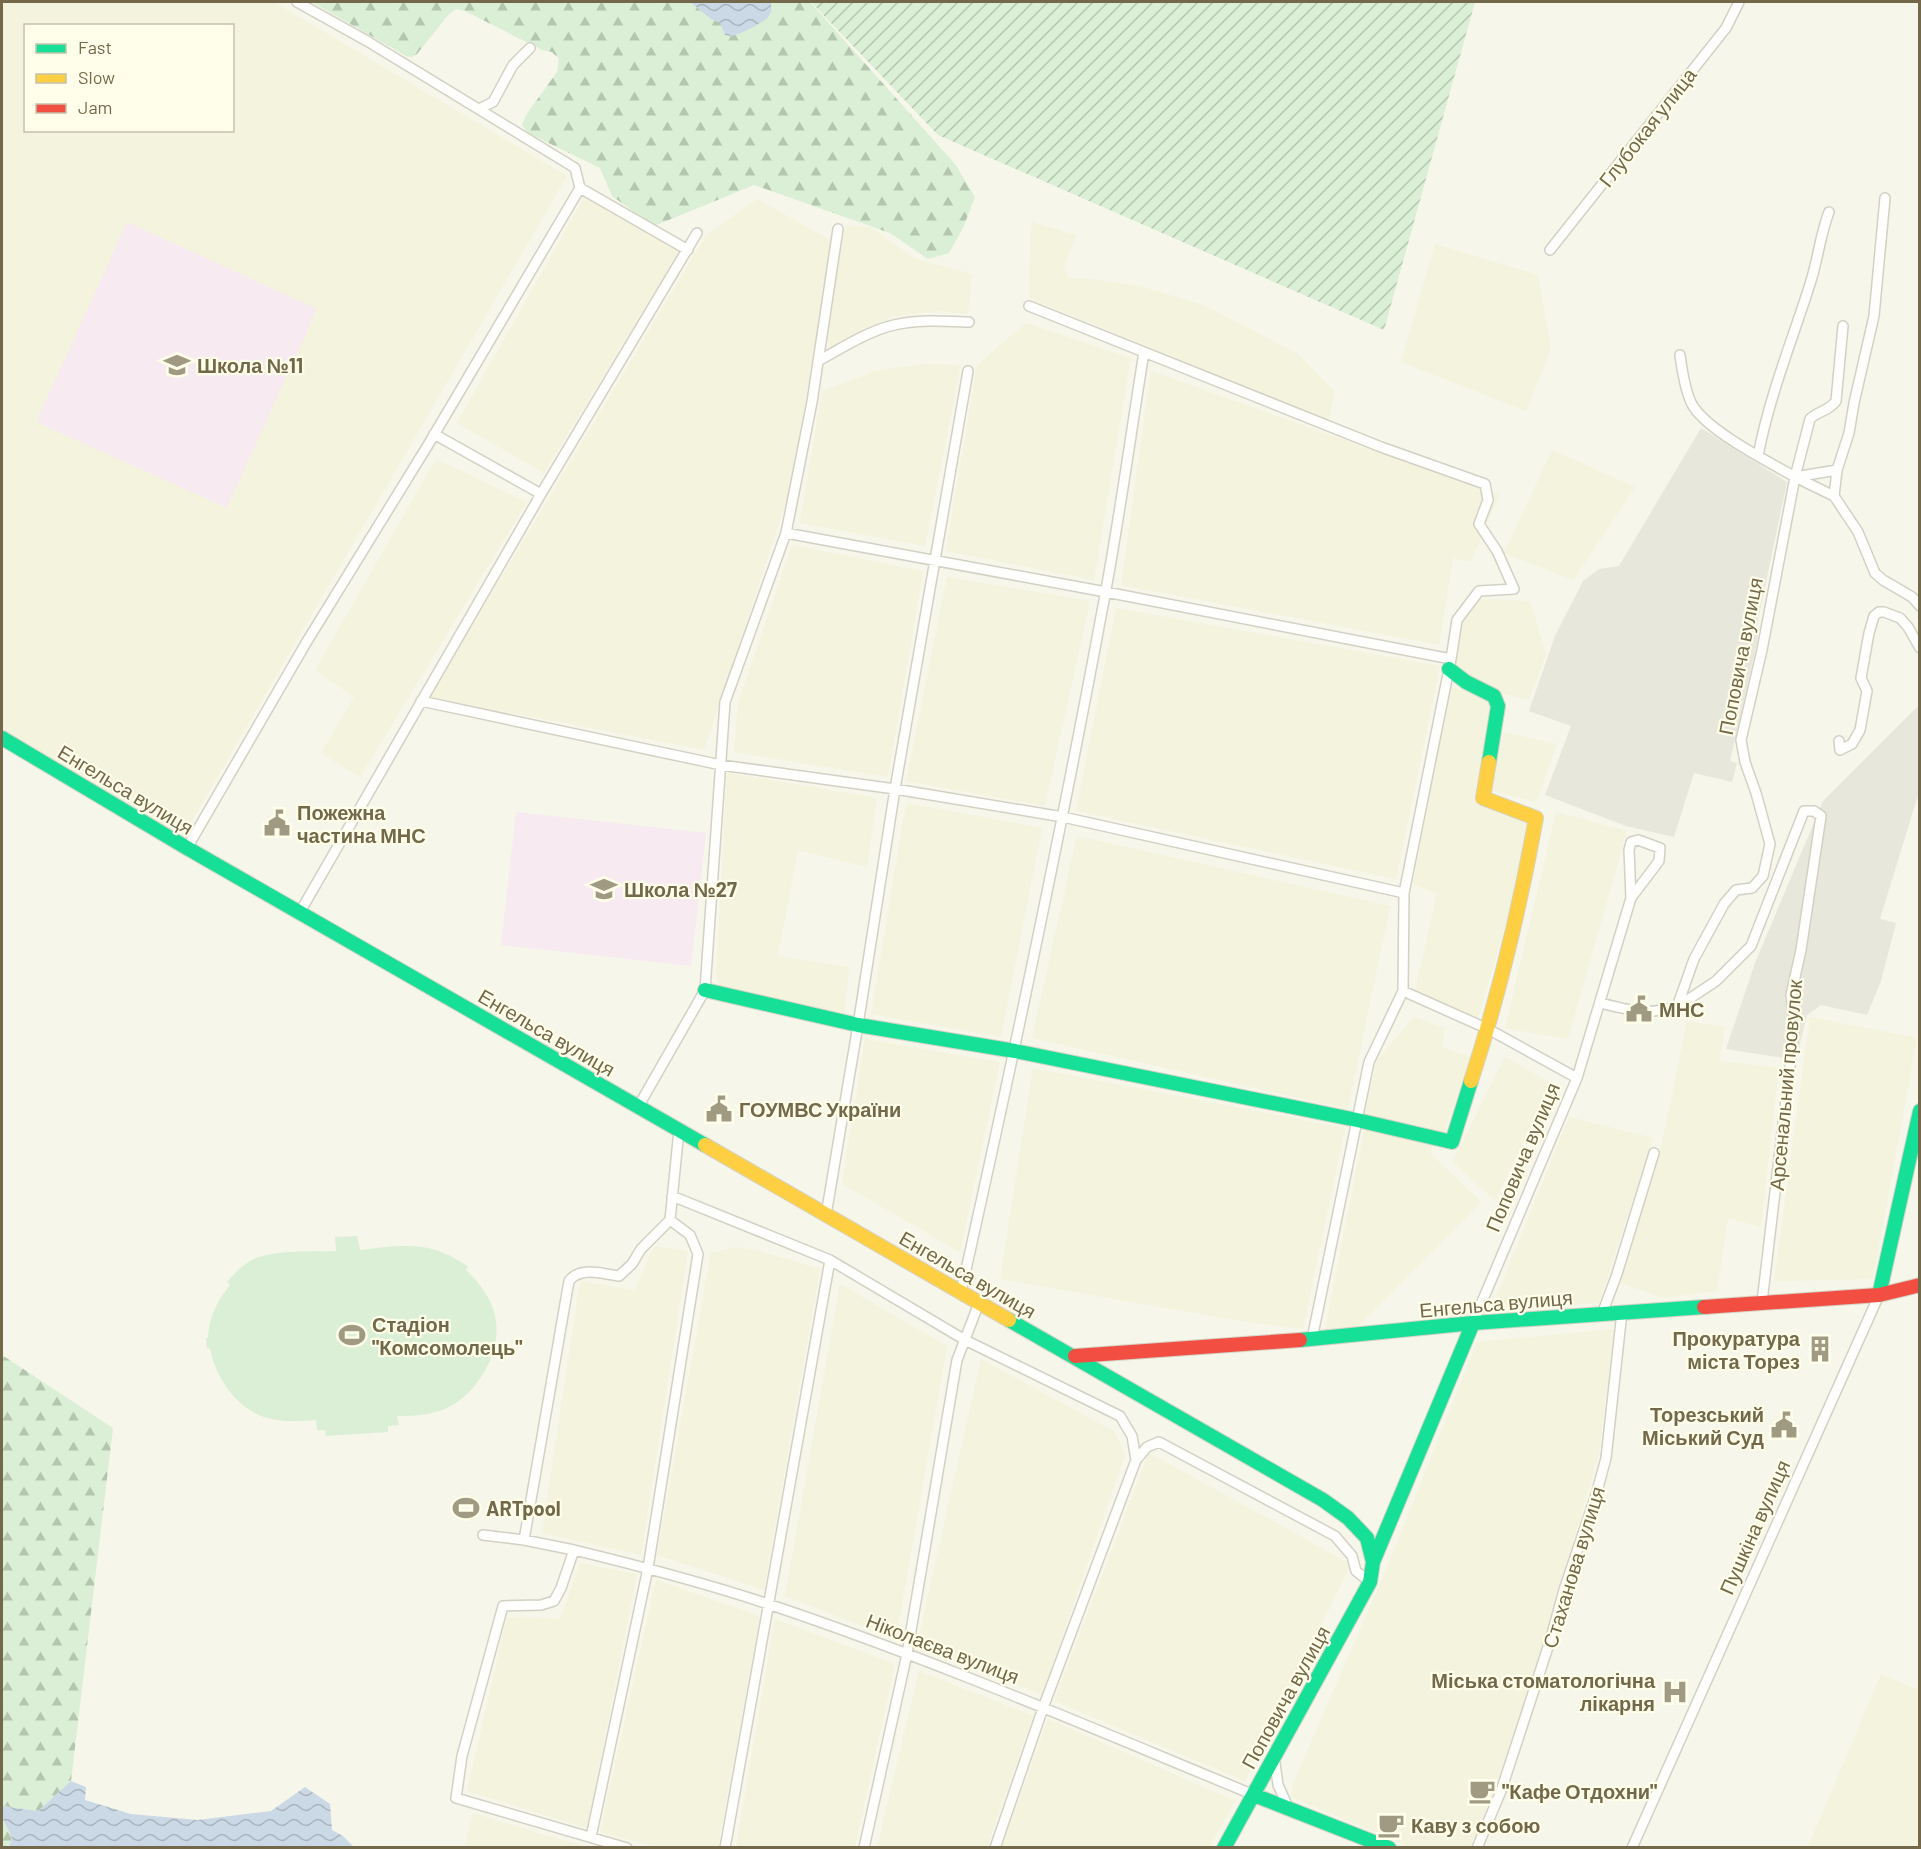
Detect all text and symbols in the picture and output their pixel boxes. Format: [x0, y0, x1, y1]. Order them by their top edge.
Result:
legend [24, 24, 234, 132]
text: Fast [78, 36, 112, 58]
street label: Глубокая улица [1593, 62, 1701, 191]
text: Slow [78, 66, 115, 88]
text: Jam [78, 96, 112, 118]
school or university icon: Школа №11 [162, 350, 192, 380]
place label: Школа №11 [197, 353, 303, 377]
street label: Поповича вулиця [1713, 575, 1767, 737]
street label: Енгельса вулиця [54, 739, 198, 839]
place label: Пожежна частина МНС [297, 800, 426, 847]
public building icon: Пожежна частина МНС [262, 808, 292, 838]
school or university icon: Школа №27 [589, 874, 619, 904]
place label: Школа №27 [624, 877, 737, 901]
street label: Арсенальний провулок [1764, 978, 1806, 1192]
street label: Енгельса вулиця [474, 983, 620, 1081]
public building icon: МНС [1624, 994, 1654, 1024]
place label: МНС [1659, 997, 1705, 1021]
street label: Поповича вулиця [1480, 1079, 1564, 1235]
public building icon: ГОУМВС України [704, 1094, 734, 1124]
place label: ГОУМВС України [739, 1097, 901, 1121]
street label: Енгельса вулиця [895, 1225, 1041, 1323]
street label: Енгельса вулиця [1418, 1284, 1574, 1322]
place label: Стадіон "Комсомолець" [372, 1312, 523, 1359]
sports icon: Стадіон "Комсомолець" [337, 1320, 367, 1350]
place label: Прокуратура міста Торез [1672, 1326, 1801, 1373]
building icon: Прокуратура міста Торез [1805, 1334, 1835, 1364]
place label: Торезський Міський Суд [1642, 1402, 1764, 1449]
public building icon: Торезський Міський Суд [1769, 1410, 1799, 1440]
street label: Пушкіна вулиця [1714, 1456, 1794, 1598]
street label: Стаханова вулиця [1537, 1483, 1609, 1651]
sports icon: ARTpool [451, 1493, 481, 1523]
place label: ARTpool [486, 1496, 561, 1520]
street label: Ніколаєва вулиця [863, 1608, 1023, 1688]
street label: Поповича вулиця [1236, 1621, 1334, 1773]
place label: Міська стоматологічна лікарня [1431, 1668, 1656, 1715]
hospital icon: Міська стоматологічна лікарня [1660, 1677, 1690, 1707]
cafe icon: "Кафе Отдохни" [1467, 1776, 1497, 1806]
place label: "Кафе Отдохни" [1502, 1779, 1657, 1803]
cafe icon: Каву з собою [1376, 1810, 1406, 1840]
place label: Каву з собою [1411, 1813, 1540, 1837]

